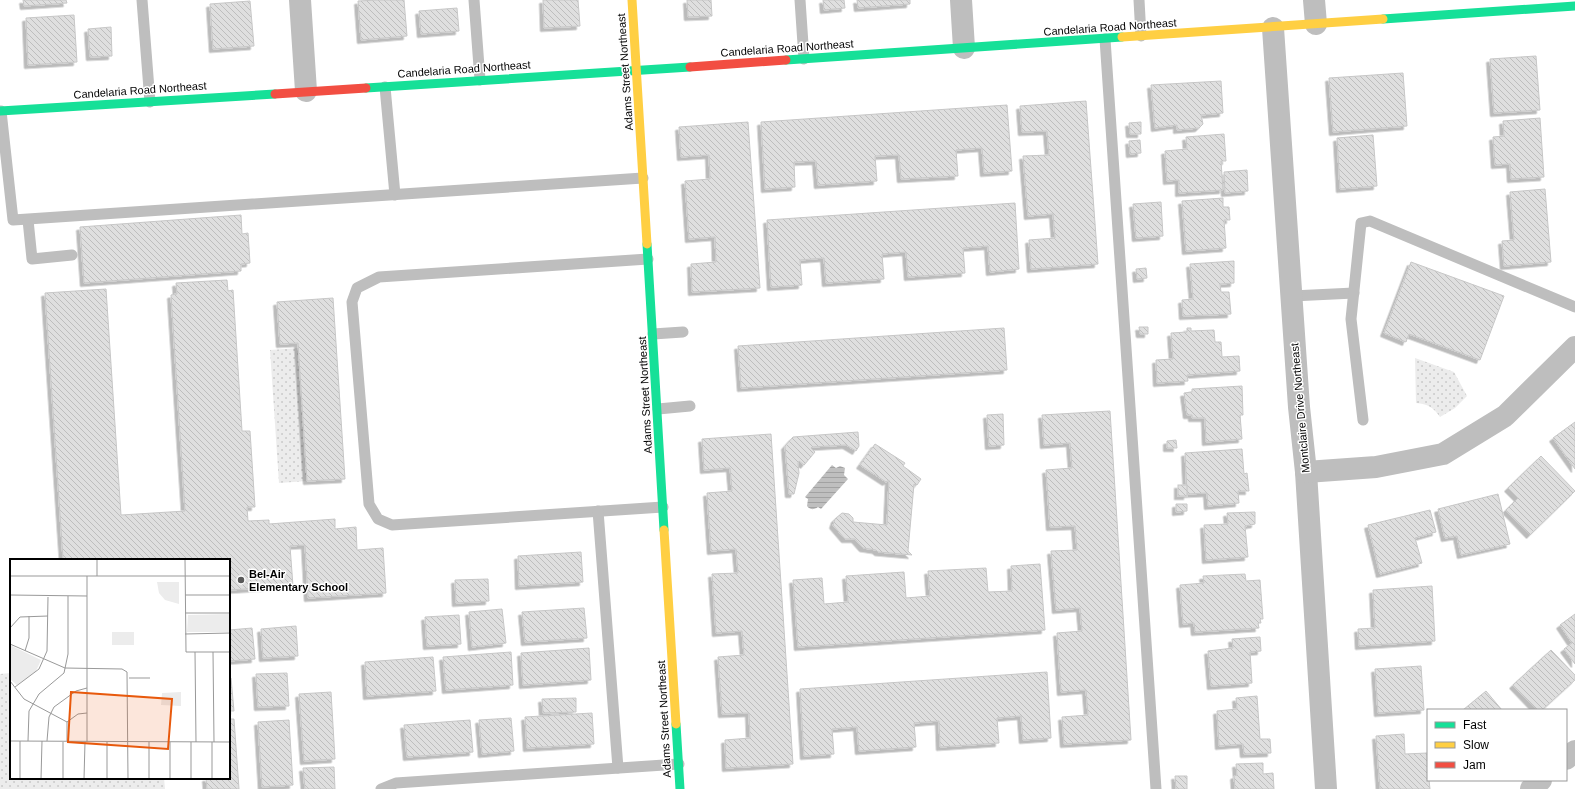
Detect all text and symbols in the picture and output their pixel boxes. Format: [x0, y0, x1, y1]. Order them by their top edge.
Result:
street label: Adams Street Northeast [615, 13, 635, 131]
street label: Candelaria Road Northeast [1043, 16, 1177, 38]
street label: Candelaria Road Northeast [720, 37, 854, 59]
street label: Candelaria Road Northeast [397, 58, 531, 80]
street label: Candelaria Road Northeast [73, 79, 207, 101]
street label: Adams Street Northeast [636, 336, 654, 454]
street label: Montclaire Drive Northeast [1288, 343, 1312, 473]
inset map [10, 559, 230, 779]
place label: Bel-Air Elementary School [249, 568, 348, 593]
marker: Bel-Air Elementary School [236, 575, 246, 585]
street label: Adams Street Northeast [655, 660, 673, 778]
legend [1427, 709, 1567, 781]
text: Fast [1463, 718, 1487, 732]
text: Slow [1463, 738, 1489, 752]
text: Jam [1463, 758, 1486, 772]

